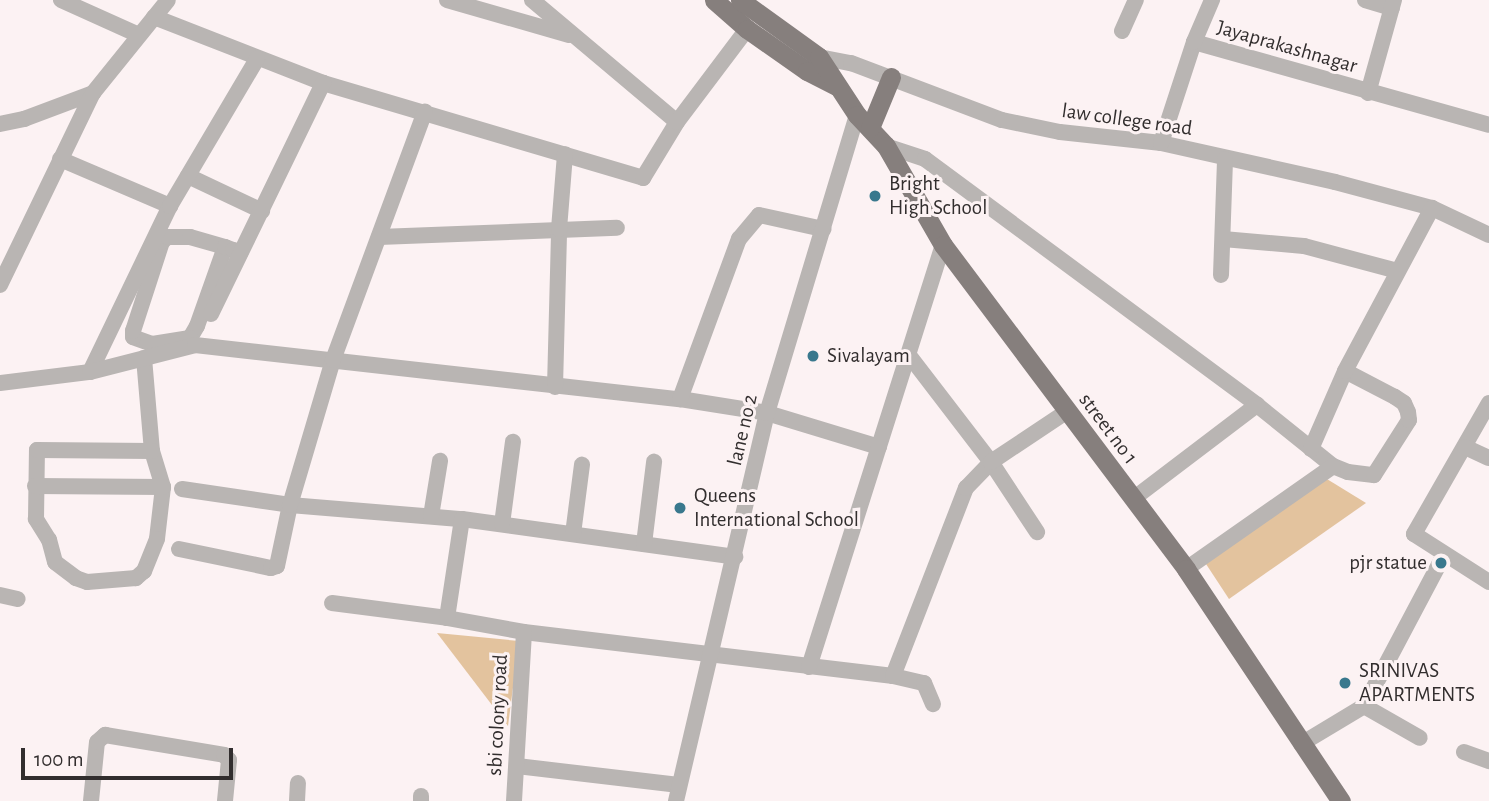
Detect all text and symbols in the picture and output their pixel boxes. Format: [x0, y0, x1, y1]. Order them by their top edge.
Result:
street label: Jayaprakashnagar [1214, 15, 1360, 79]
street label: law college road [1060, 98, 1194, 142]
place label: Bright High School [889, 171, 987, 221]
marker: Bright High School [867, 188, 883, 204]
place label: Sivalayam [827, 343, 910, 369]
marker: Sivalayam [805, 348, 821, 364]
street label: street no 1 [1073, 388, 1143, 470]
street label: lane no 2 [723, 392, 763, 468]
place label: Queens International School [694, 483, 859, 533]
marker: Queens International School [672, 500, 688, 516]
place label: pjr statue [1349, 550, 1427, 576]
marker: pjr statue [1433, 555, 1449, 571]
street label: sbi colony road [482, 654, 514, 776]
place label: SRINIVAS APARTMENTS [1359, 658, 1475, 708]
marker: SRINIVAS APARTMENTS [1337, 675, 1353, 691]
scale bar [24, 734, 236, 778]
text: 100 m [34, 749, 84, 770]

